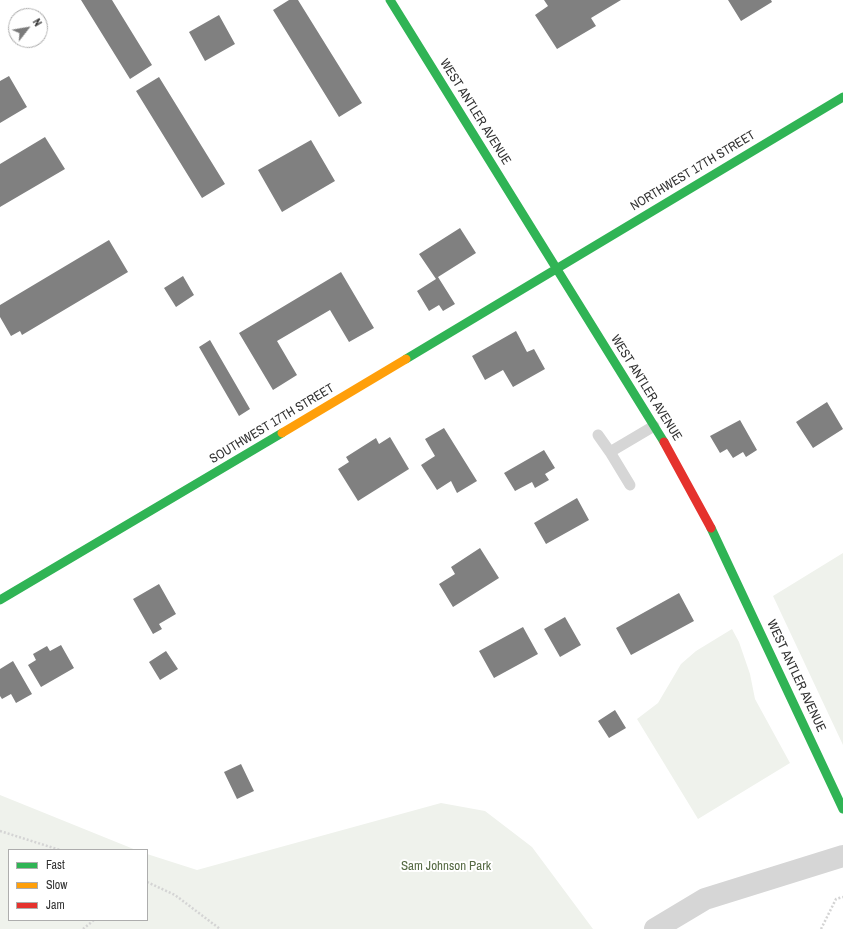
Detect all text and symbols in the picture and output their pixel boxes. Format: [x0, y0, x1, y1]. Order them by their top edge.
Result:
north arrow [8, 8, 48, 48]
text: N [30, 16, 45, 29]
street label: WEST ANTLER AVENUE [436, 56, 514, 168]
street label: NORTHWEST 17TH STREET [628, 128, 758, 214]
street label: WEST ANTLER AVENUE [607, 332, 685, 444]
street label: SOUTHWEST 17TH STREET [207, 381, 337, 467]
street label: WEST ANTLER AVENUE [763, 617, 829, 735]
legend [8, 849, 148, 921]
text: Fast [46, 857, 65, 873]
park label: Sam Johnson Park [401, 859, 491, 875]
text: Slow [46, 877, 67, 893]
text: Jam [46, 897, 65, 913]

